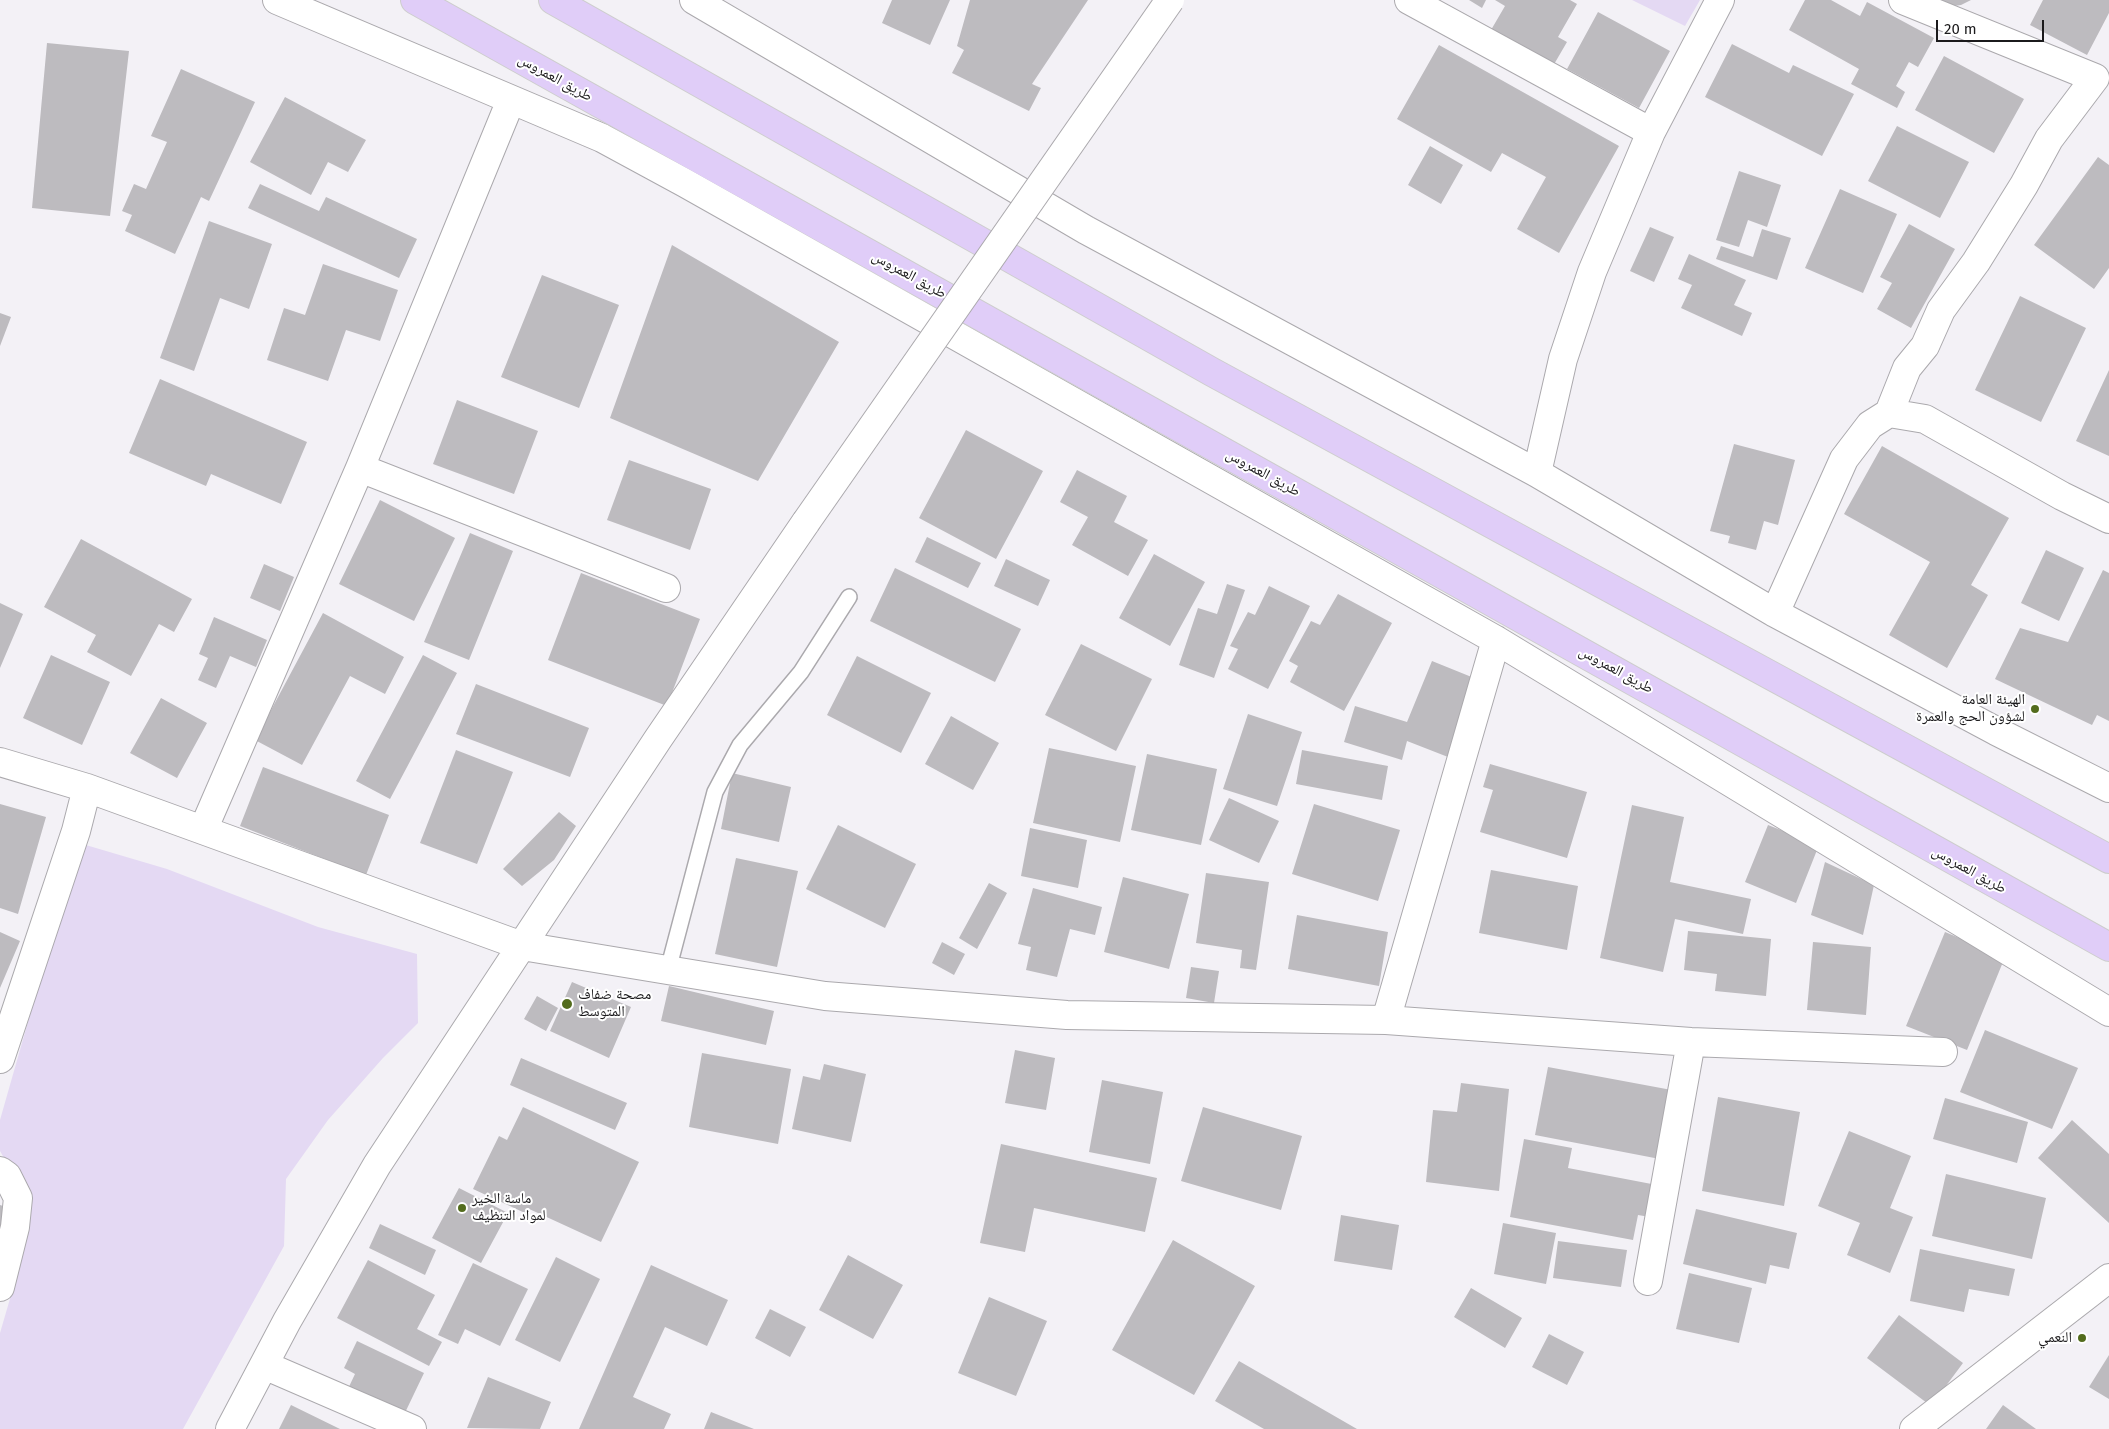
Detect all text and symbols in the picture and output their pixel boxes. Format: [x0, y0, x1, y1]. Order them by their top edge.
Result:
scale bar [1939, 10, 2046, 42]
text: 20 m [1944, 20, 1977, 38]
street label: طريق العمروس [515, 50, 595, 106]
street label: طريق العمروس [869, 247, 949, 303]
street label: طريق العمروس [1223, 445, 1303, 501]
street label: طريق العمروس [1576, 642, 1656, 698]
place label: الهيئة العامة لشؤون الحج والعمرة [1916, 691, 2025, 726]
marker: الهيئة العامة لشؤون الحج والعمرة [2029, 703, 2041, 715]
street label: طريق العمروس [1929, 842, 2009, 898]
place label: مصحة ضفاف المتوسط [578, 986, 651, 1021]
marker: مصحة ضفاف المتوسط [560, 997, 574, 1011]
place label: ماسة الخير لمواد التنظيف [472, 1190, 546, 1225]
marker: ماسة الخير لمواد التنظيف [456, 1202, 468, 1214]
place label: النعمي [2038, 1329, 2072, 1347]
marker: النعمي [2076, 1332, 2088, 1344]

